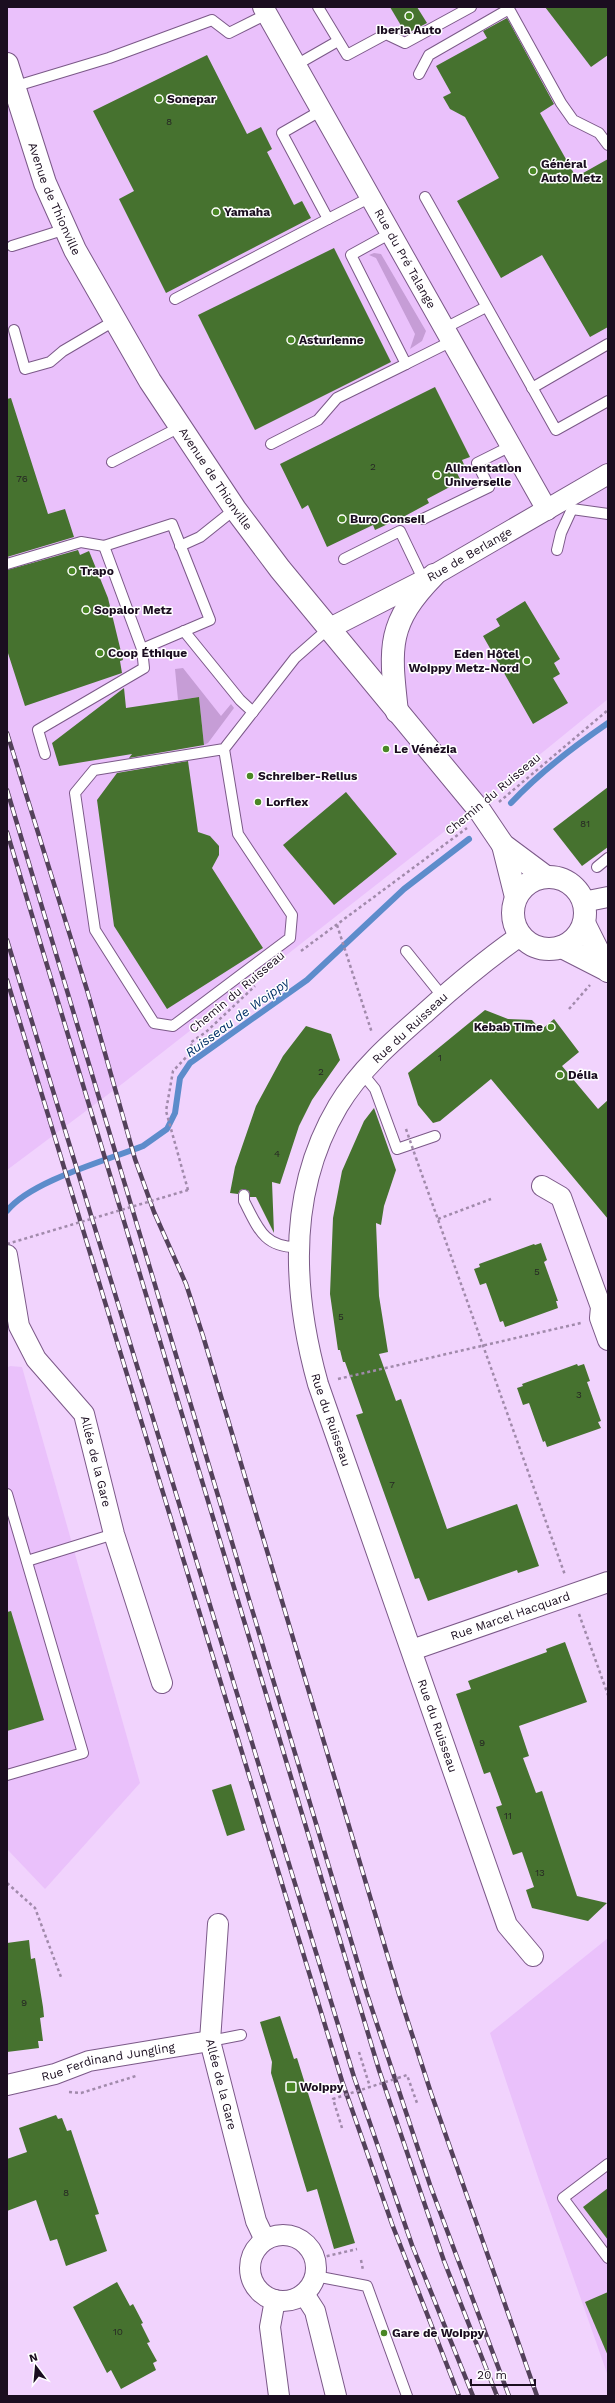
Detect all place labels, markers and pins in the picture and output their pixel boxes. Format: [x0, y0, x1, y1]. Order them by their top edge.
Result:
marker: Iberia Auto [404, 11, 414, 21]
place label: Iberia Auto [377, 23, 441, 37]
place label: Sonepar [167, 92, 217, 106]
marker: Sonepar [154, 94, 164, 104]
place label: Général Auto Metz [541, 157, 602, 185]
marker: Général Auto Metz [528, 166, 538, 176]
place label: Yamaha [224, 205, 270, 219]
marker: Yamaha [211, 207, 221, 217]
place label: Asturienne [299, 333, 364, 347]
marker: Asturienne [286, 335, 296, 345]
place label: Alimentation Universelle [445, 461, 522, 489]
marker: Alimentation Universelle [432, 470, 442, 480]
place label: Buro Conseil [350, 512, 425, 526]
marker: Buro Conseil [337, 514, 347, 524]
place label: Trapo [80, 564, 114, 578]
marker: Trapo [67, 566, 77, 576]
place label: Sopalor Metz [94, 603, 172, 617]
marker: Sopalor Metz [81, 605, 91, 615]
place label: Coop Éthique [108, 646, 187, 660]
place label: Eden Hôtel Woippy Metz-Nord [409, 647, 519, 675]
marker: Coop Éthique [95, 648, 105, 658]
marker: Eden Hôtel Woippy Metz-Nord [522, 656, 532, 666]
place label: Le Vénézia [394, 742, 457, 756]
marker: Le Vénézia [381, 744, 391, 754]
place label: Schreiber-Relius [258, 769, 358, 783]
marker: Schreiber-Relius [245, 771, 255, 781]
place label: Lorflex [266, 795, 308, 809]
marker: Lorflex [253, 797, 263, 807]
place label: Kebab Time [474, 1020, 543, 1034]
marker: Kebab Time [546, 1022, 556, 1032]
place label: Délia [568, 1068, 598, 1082]
marker: Délia [555, 1070, 565, 1080]
place label: Woippy [300, 2080, 344, 2094]
marker: Woippy [285, 2081, 297, 2093]
place label: Gare de Woippy [392, 2326, 484, 2340]
marker: Gare de Woippy [379, 2328, 389, 2338]

